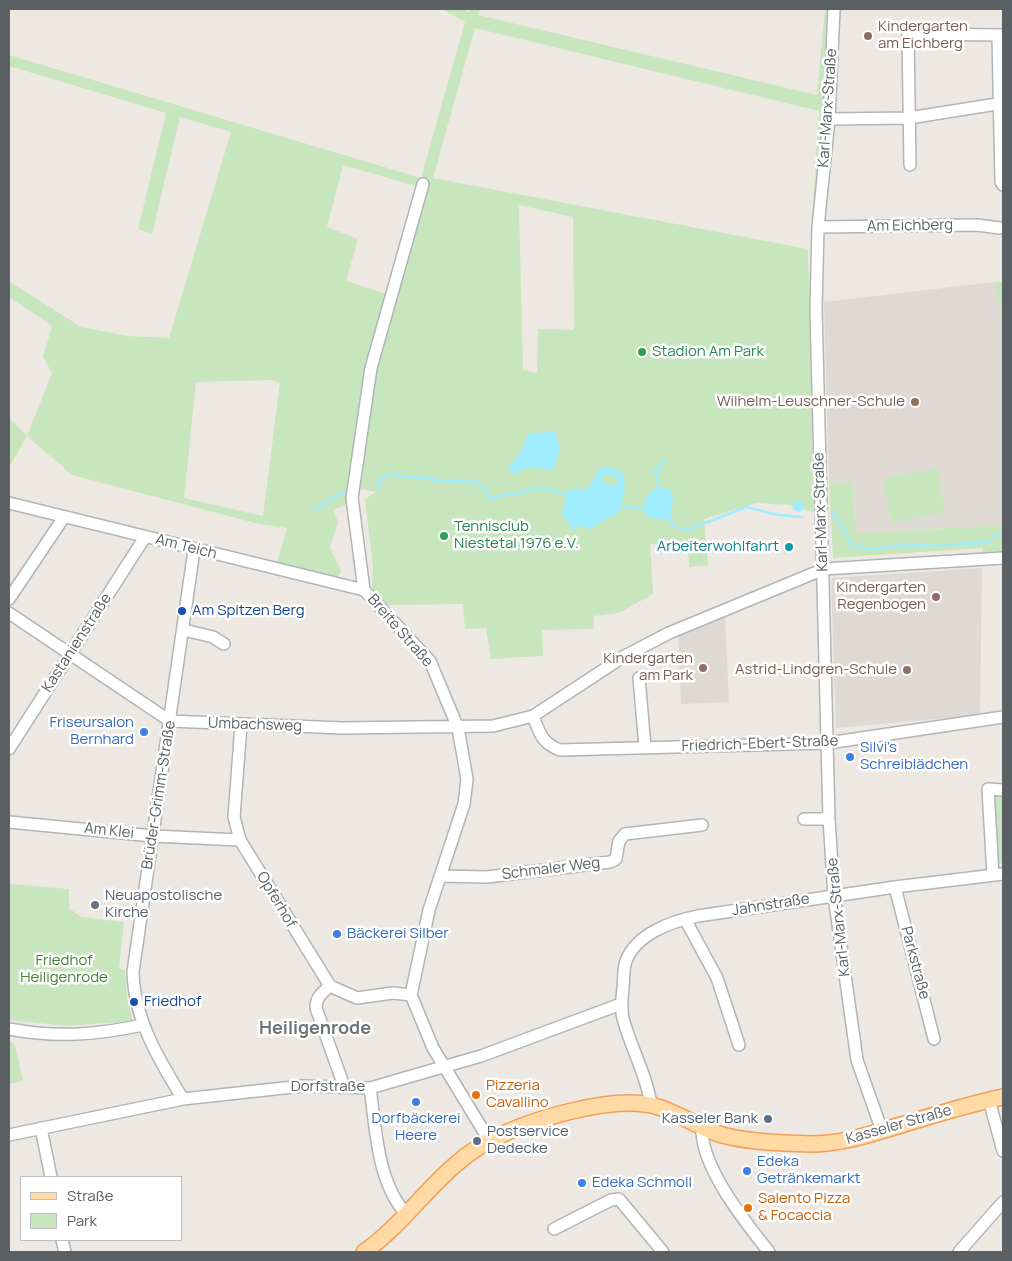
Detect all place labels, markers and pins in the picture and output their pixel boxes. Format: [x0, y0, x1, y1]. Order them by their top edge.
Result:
place label: Kindergarten am Eichberg [878, 18, 968, 53]
marker: Kindergarten am Eichberg [862, 30, 874, 42]
place label: Stadion Am Park [652, 343, 764, 361]
marker: Stadion Am Park [636, 346, 648, 358]
place label: Wilhelm-Leuschner-Schule [717, 393, 905, 411]
marker: Wilhelm-Leuschner-Schule [909, 396, 921, 408]
place label: Tennisclub Niestetal 1976 e.V. [454, 518, 579, 553]
marker: Tennisclub Niestetal 1976 e.V. [438, 530, 450, 542]
place label: Arbeiterwohlfahrt [657, 538, 779, 556]
marker: Arbeiterwohlfahrt [783, 541, 795, 553]
place label: Kindergarten Regenbogen [836, 579, 926, 614]
marker: Kindergarten Regenbogen [930, 591, 942, 603]
place label: Am Spitzen Berg [192, 602, 305, 620]
marker: Am Spitzen Berg [176, 605, 188, 617]
place label: Kindergarten am Park [603, 650, 693, 685]
place label: Astrid-Lindgren-Schule [735, 661, 897, 679]
marker: Kindergarten am Park [697, 662, 709, 674]
marker: Astrid-Lindgren-Schule [901, 664, 913, 676]
place label: Friseursalon Bernhard [49, 714, 134, 749]
marker: Friseursalon Bernhard [138, 726, 150, 738]
place label: Silvi's Schreiblädchen [860, 739, 968, 774]
marker: Silvi's Schreiblädchen [844, 751, 856, 763]
place label: Neuapostolische Kirche [105, 887, 222, 922]
marker: Neuapostolische Kirche [89, 899, 101, 911]
place label: Bäckerei Silber [347, 925, 449, 943]
marker: Bäckerei Silber [331, 928, 343, 940]
place label: Friedhof [144, 993, 201, 1011]
marker: Friedhof [128, 996, 140, 1008]
place label: Pizzeria Cavallino [486, 1077, 549, 1112]
marker: Pizzeria Cavallino [470, 1089, 482, 1101]
marker: Dorfbäckerei Heere [410, 1096, 422, 1108]
place label: Dorfbäckerei Heere [371, 1110, 461, 1145]
place label: Kasseler Bank [662, 1110, 758, 1128]
marker: Kasseler Bank [762, 1113, 774, 1125]
place label: Postservice Dedecke [487, 1123, 569, 1158]
marker: Postservice Dedecke [471, 1135, 483, 1147]
place label: Edeka Getränkemarkt [757, 1153, 860, 1188]
marker: Edeka Getränkemarkt [741, 1165, 753, 1177]
place label: Edeka Schmoll [592, 1174, 692, 1192]
marker: Edeka Schmoll [576, 1177, 588, 1189]
place label: Salento Pizza & Focaccia [758, 1190, 850, 1225]
marker: Salento Pizza & Focaccia [742, 1202, 754, 1214]

